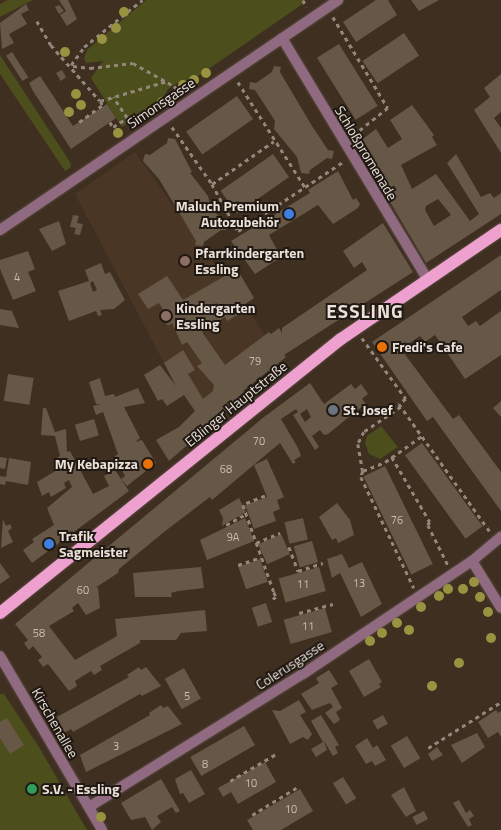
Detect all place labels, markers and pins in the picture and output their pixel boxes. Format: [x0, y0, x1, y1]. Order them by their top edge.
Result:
place label: Maluch Premium Autozubehör [176, 198, 279, 230]
marker: Maluch Premium Autozubehör [283, 208, 295, 220]
place label: Pfarrkindergarten Essling [195, 245, 304, 278]
marker: Pfarrkindergarten Essling [179, 255, 191, 267]
place label: Kindergarten Essling [176, 300, 256, 332]
marker: Kindergarten Essling [160, 310, 172, 322]
place label: Fredi's Cafe [392, 339, 463, 355]
marker: Fredi's Cafe [376, 341, 388, 353]
place label: St. Josef [343, 402, 393, 418]
marker: St. Josef [327, 404, 339, 416]
place label: My Kebapizza [55, 456, 138, 472]
marker: My Kebapizza [142, 458, 154, 470]
place label: Trafik Sagmeister [59, 528, 128, 560]
marker: Trafik Sagmeister [43, 538, 55, 550]
place label: S.V. - Essling [42, 781, 120, 797]
marker: S.V. - Essling [26, 783, 38, 795]

